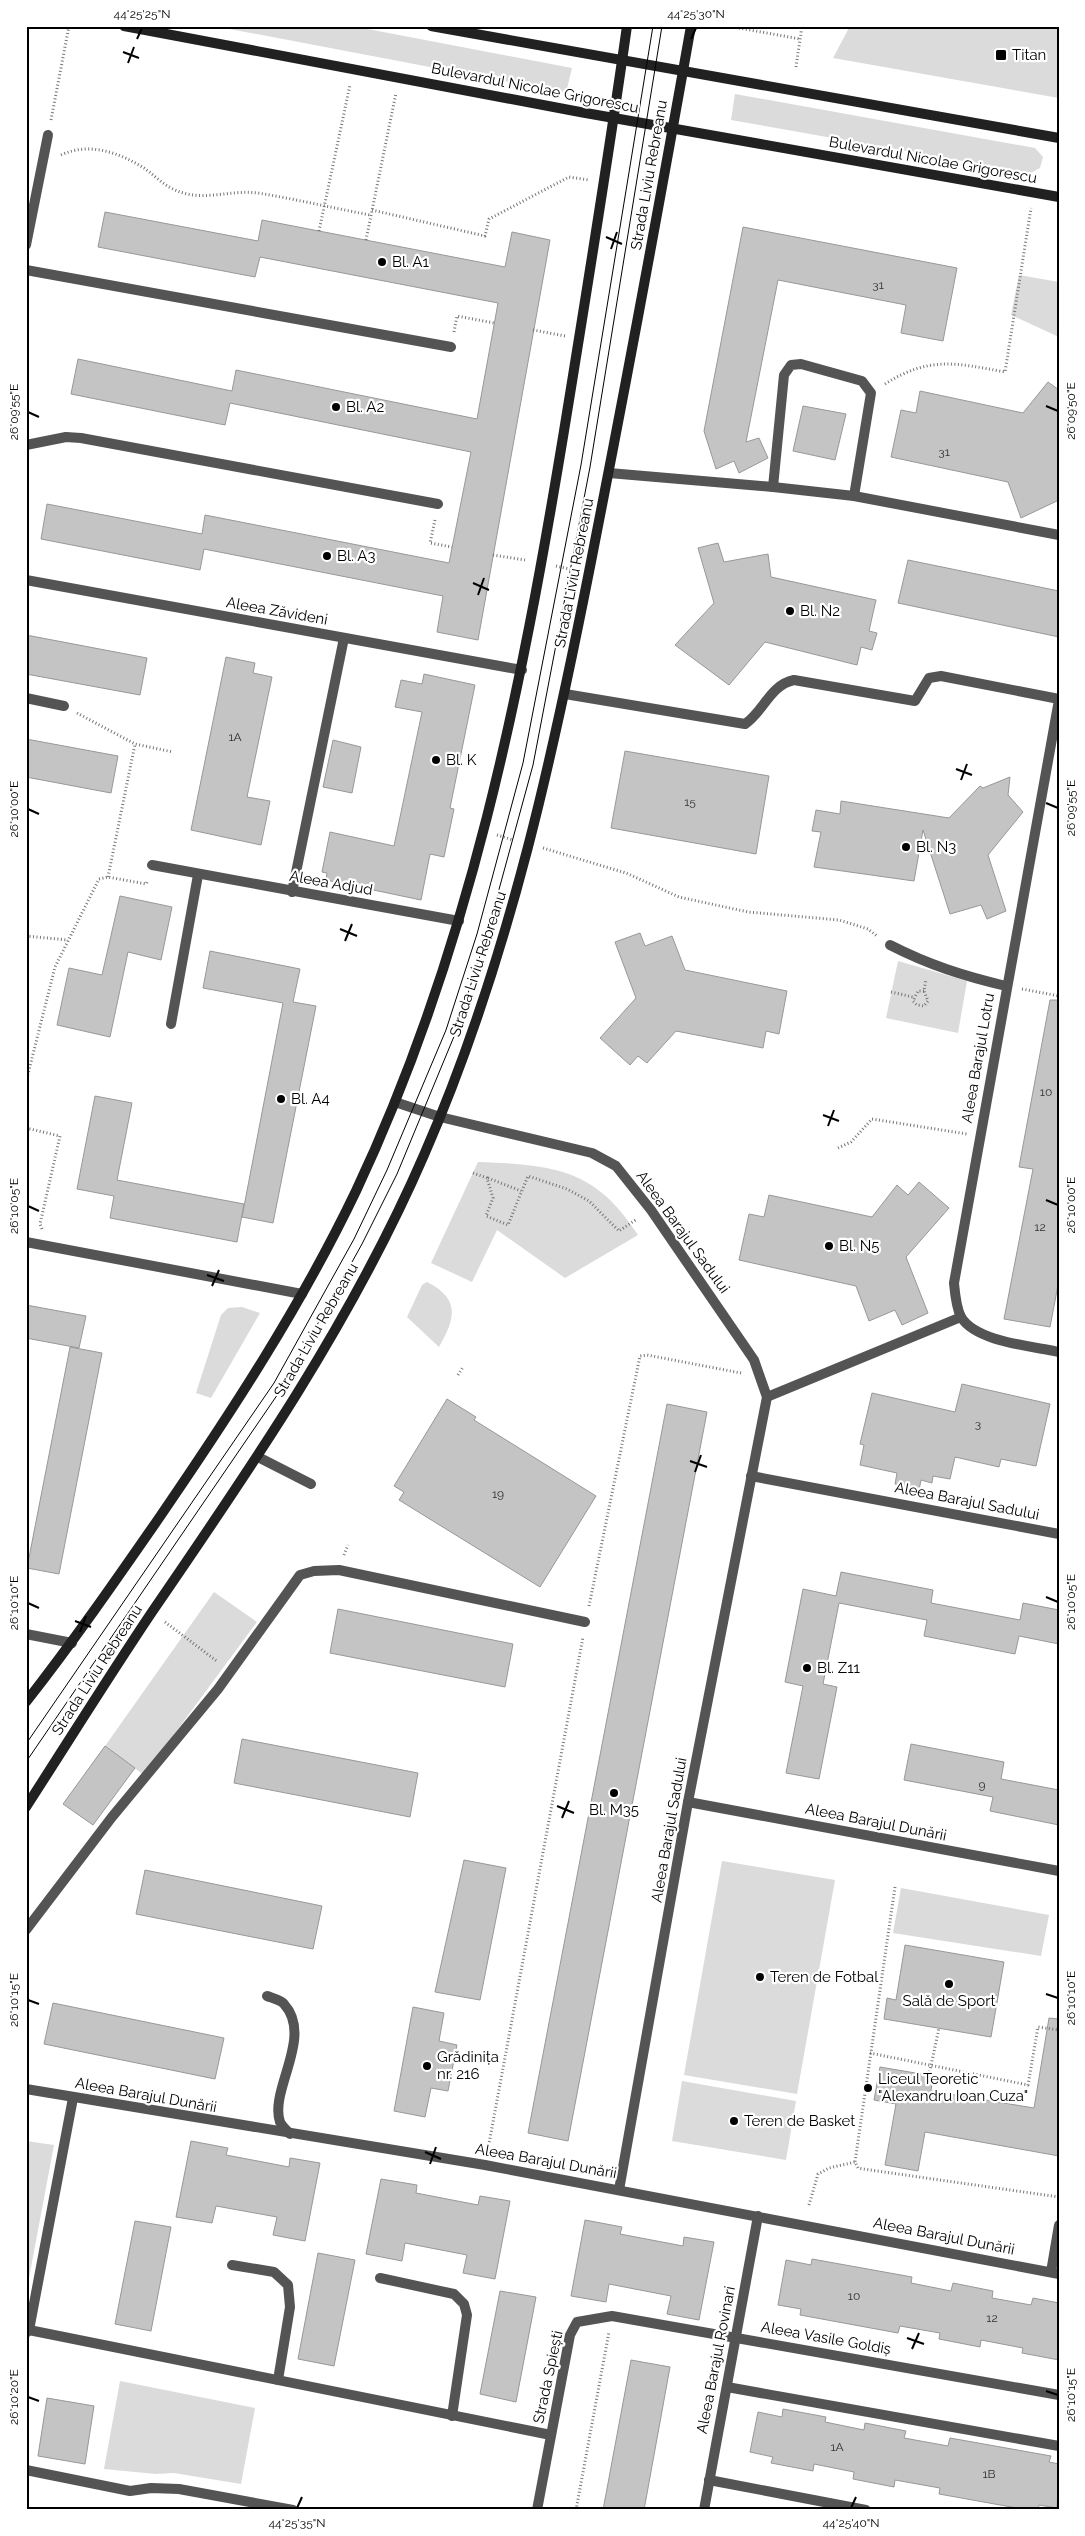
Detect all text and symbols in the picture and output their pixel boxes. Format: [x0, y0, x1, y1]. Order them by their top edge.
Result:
text: 44°25'25"N [114, 7, 170, 21]
text: 44°25'30"N [667, 7, 725, 21]
place label: Titan [1012, 46, 1046, 64]
marker: Titan [994, 48, 1008, 62]
street label: Bulevardul Nicolae Grigorescu [430, 59, 640, 117]
street label: Strada Liviu Rebreanu [627, 98, 671, 251]
street label: Bulevardul Nicolae Grigorescu [828, 133, 1038, 187]
place label: Bl. A1 [392, 253, 429, 271]
marker: Bl. A1 [376, 256, 388, 268]
house number: 31 [872, 278, 884, 292]
text: 26°09'50"E [1064, 382, 1078, 440]
text: 26°09'55"E [7, 384, 21, 440]
place label: Bl. A2 [346, 398, 384, 416]
marker: Bl. A2 [330, 401, 342, 413]
house number: 31 [938, 445, 950, 459]
street label: Strada Liviu Rebreanu [551, 497, 597, 649]
place label: Bl. A3 [337, 547, 375, 565]
marker: Bl. A3 [321, 550, 333, 562]
street label: Aleea Zăvideni [225, 593, 329, 629]
place label: Bl. N2 [800, 602, 840, 620]
marker: Bl. N2 [784, 605, 796, 617]
house number: 1A [228, 730, 242, 744]
place label: Bl. K [446, 751, 477, 769]
marker: Bl. K [430, 754, 442, 766]
text: 26°09'55"E [1064, 780, 1078, 836]
text: 26°10'00"E [7, 781, 21, 837]
house number: 15 [684, 795, 696, 809]
place label: Bl. N3 [916, 838, 956, 856]
marker: Bl. N3 [900, 841, 912, 853]
street label: Aleea Adjud [288, 867, 374, 899]
street label: Strada Liviu Rebreanu [446, 889, 510, 1039]
street label: Aleea Barajul Lotru [958, 991, 998, 1124]
house number: 10 [1040, 1085, 1052, 1099]
place label: Bl. A4 [291, 1090, 330, 1108]
marker: Bl. A4 [275, 1093, 287, 1105]
street label: Aleea Barajul Sadului [633, 1167, 733, 1297]
text: 26°10'00"E [1064, 1177, 1078, 1233]
text: 26°10'05"E [7, 1178, 21, 1234]
house number: 12 [1034, 1220, 1046, 1234]
place label: Bl. N5 [839, 1237, 880, 1255]
marker: Bl. N5 [823, 1240, 835, 1252]
street label: Strada Liviu Rebreanu [270, 1260, 362, 1400]
house number: 3 [975, 1417, 981, 1431]
street label: Aleea Barajul Sadului [893, 1478, 1041, 1524]
house number: 19 [492, 1487, 504, 1501]
text: 26°10'05"E [1064, 1574, 1078, 1630]
text: 26°10'10"E [7, 1576, 21, 1630]
street label: Strada Liviu Rebreanu [48, 1601, 146, 1739]
place label: Bl. Z11 [817, 1659, 861, 1677]
marker: Bl. Z11 [801, 1662, 813, 1674]
street label: Aleea Barajul Sadului [647, 1756, 691, 1904]
house number: 9 [978, 1778, 986, 1792]
marker: Bl. M35 [608, 1787, 620, 1799]
street label: Aleea Barajul Dunării [804, 1799, 948, 1845]
place label: Bl. M35 [589, 1801, 639, 1819]
place label: Teren de Fotbal [770, 1968, 879, 1986]
marker: Teren de Fotbal [754, 1971, 766, 1983]
text: 26°10'10"E [1064, 1971, 1078, 2025]
text: 26°10'15"E [7, 1973, 21, 2027]
marker: Sală de Sport [943, 1978, 955, 1990]
place label: Sală de Sport [903, 1992, 995, 2010]
place label: Grădinița nr. 216 [437, 2048, 499, 2083]
marker: Grădinița nr. 216 [421, 2060, 433, 2072]
place label: Liceul Teoretic "Alexandru Ioan Cuza" [878, 2070, 1028, 2105]
street label: Aleea Barajul Dunării [74, 2074, 218, 2116]
marker: Liceul Teoretic "Alexandru Ioan Cuza" [862, 2082, 874, 2094]
place label: Teren de Basket [744, 2112, 855, 2130]
marker: Teren de Basket [728, 2115, 740, 2127]
street label: Aleea Barajul Dunării [474, 2140, 618, 2182]
street label: Aleea Barajul Dunării [872, 2213, 1016, 2259]
street label: Aleea Barajul Rovinari [693, 2285, 739, 2435]
house number: 10 [848, 2289, 860, 2303]
house number: 12 [986, 2311, 998, 2325]
street label: Aleea Vasile Goldiș [760, 2318, 892, 2358]
street label: Strada Spiești [529, 2329, 567, 2425]
text: 26°10'15"E [1064, 2368, 1078, 2422]
text: 26°10'20"E [7, 2369, 21, 2425]
house number: 1A [830, 2440, 844, 2454]
house number: 1B [982, 2467, 996, 2481]
text: 44°25'35"N [269, 2516, 325, 2530]
text: 44°25'40"N [823, 2516, 879, 2530]

